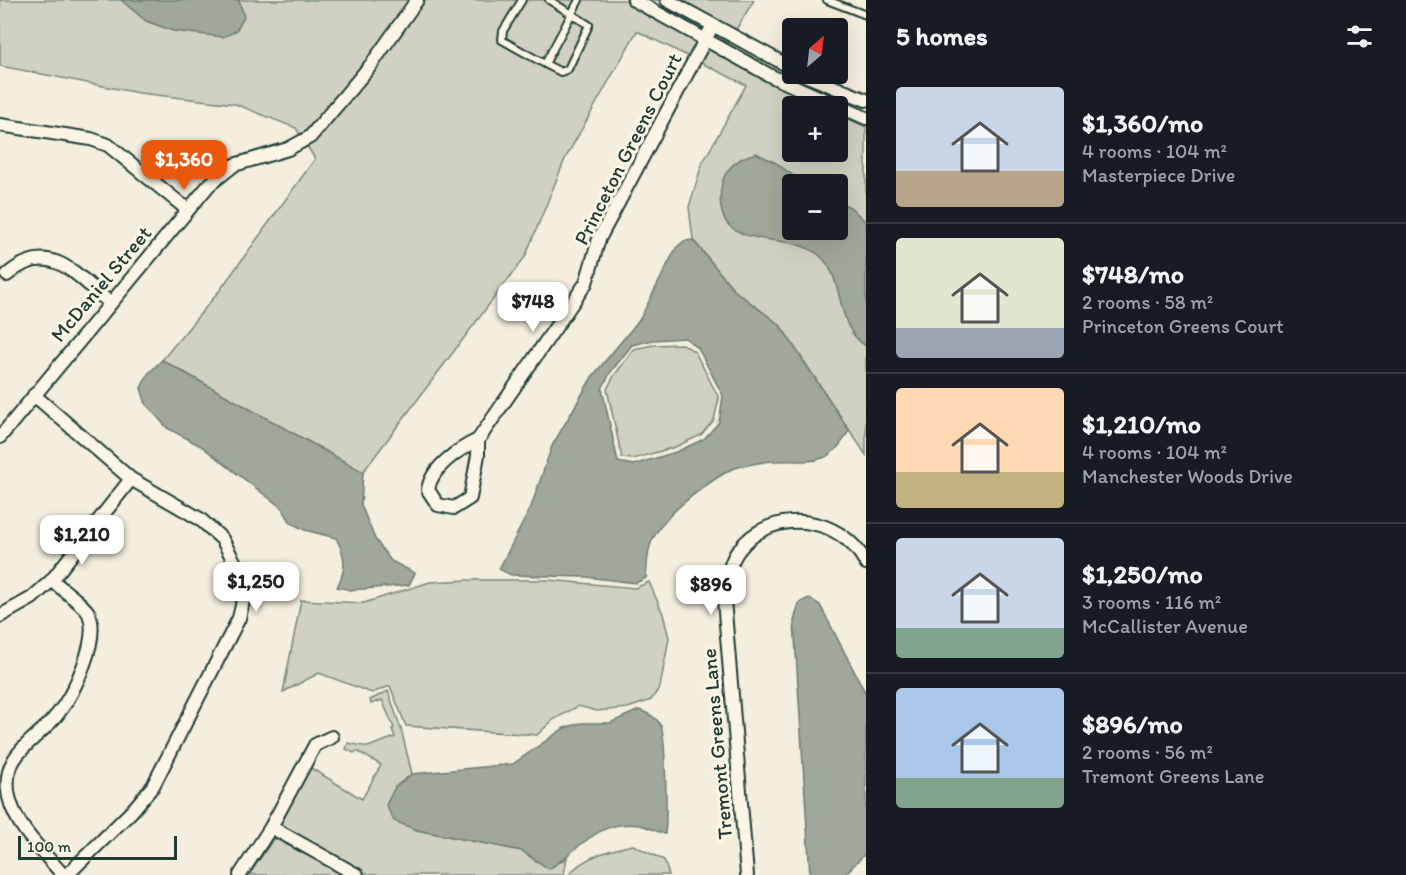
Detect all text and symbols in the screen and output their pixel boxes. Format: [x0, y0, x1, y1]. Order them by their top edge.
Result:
north arrow [782, 18, 848, 84]
map controls [782, 18, 848, 240]
text: 5 homes [896, 20, 988, 52]
icon: filters [1343, 20, 1376, 53]
street label: Princeton Greens Court [568, 49, 687, 249]
button: + [782, 96, 848, 162]
text: $1,360/mo [1082, 107, 1203, 139]
icon: home [944, 111, 1016, 183]
text: 4 rooms · 104 m² [1082, 139, 1227, 163]
pin: $1,360 [135, 140, 233, 191]
text: $1,360 [155, 147, 213, 171]
text: Masterpiece Drive [1082, 163, 1235, 187]
button: − [782, 174, 848, 240]
street label: McDaniel Street [45, 221, 156, 347]
text: $748/mo [1082, 258, 1184, 290]
icon: home [944, 262, 1016, 334]
pin: $748 [497, 282, 569, 333]
text: $748 [511, 289, 555, 313]
text: 2 rooms · 58 m² [1082, 290, 1213, 314]
text: Princeton Greens Court [1082, 314, 1284, 338]
text: $1,210/mo [1082, 408, 1201, 440]
icon: home [944, 412, 1016, 484]
text: 4 rooms · 104 m² [1082, 440, 1227, 464]
text: Manchester Woods Drive [1082, 464, 1293, 488]
pin: $1,210 [33, 515, 131, 566]
text: $1,210 [54, 522, 110, 546]
text: $1,250/mo [1082, 558, 1203, 590]
pin: $1,250 [207, 562, 305, 613]
icon: home [944, 562, 1016, 634]
pin: $896 [675, 565, 747, 616]
text: $1,250 [227, 569, 285, 593]
text: $896 [690, 572, 732, 596]
text: 3 rooms · 116 m² [1082, 590, 1221, 614]
text: McCallister Avenue [1082, 614, 1248, 638]
street label: Tremont Greens Lane [696, 648, 737, 841]
text: $896/mo [1082, 708, 1183, 740]
icon: home [944, 712, 1016, 784]
text: 2 rooms · 56 m² [1082, 740, 1213, 764]
text: Tremont Greens Lane [1082, 764, 1264, 788]
scale bar [18, 833, 177, 860]
text: 100 m [27, 837, 71, 856]

